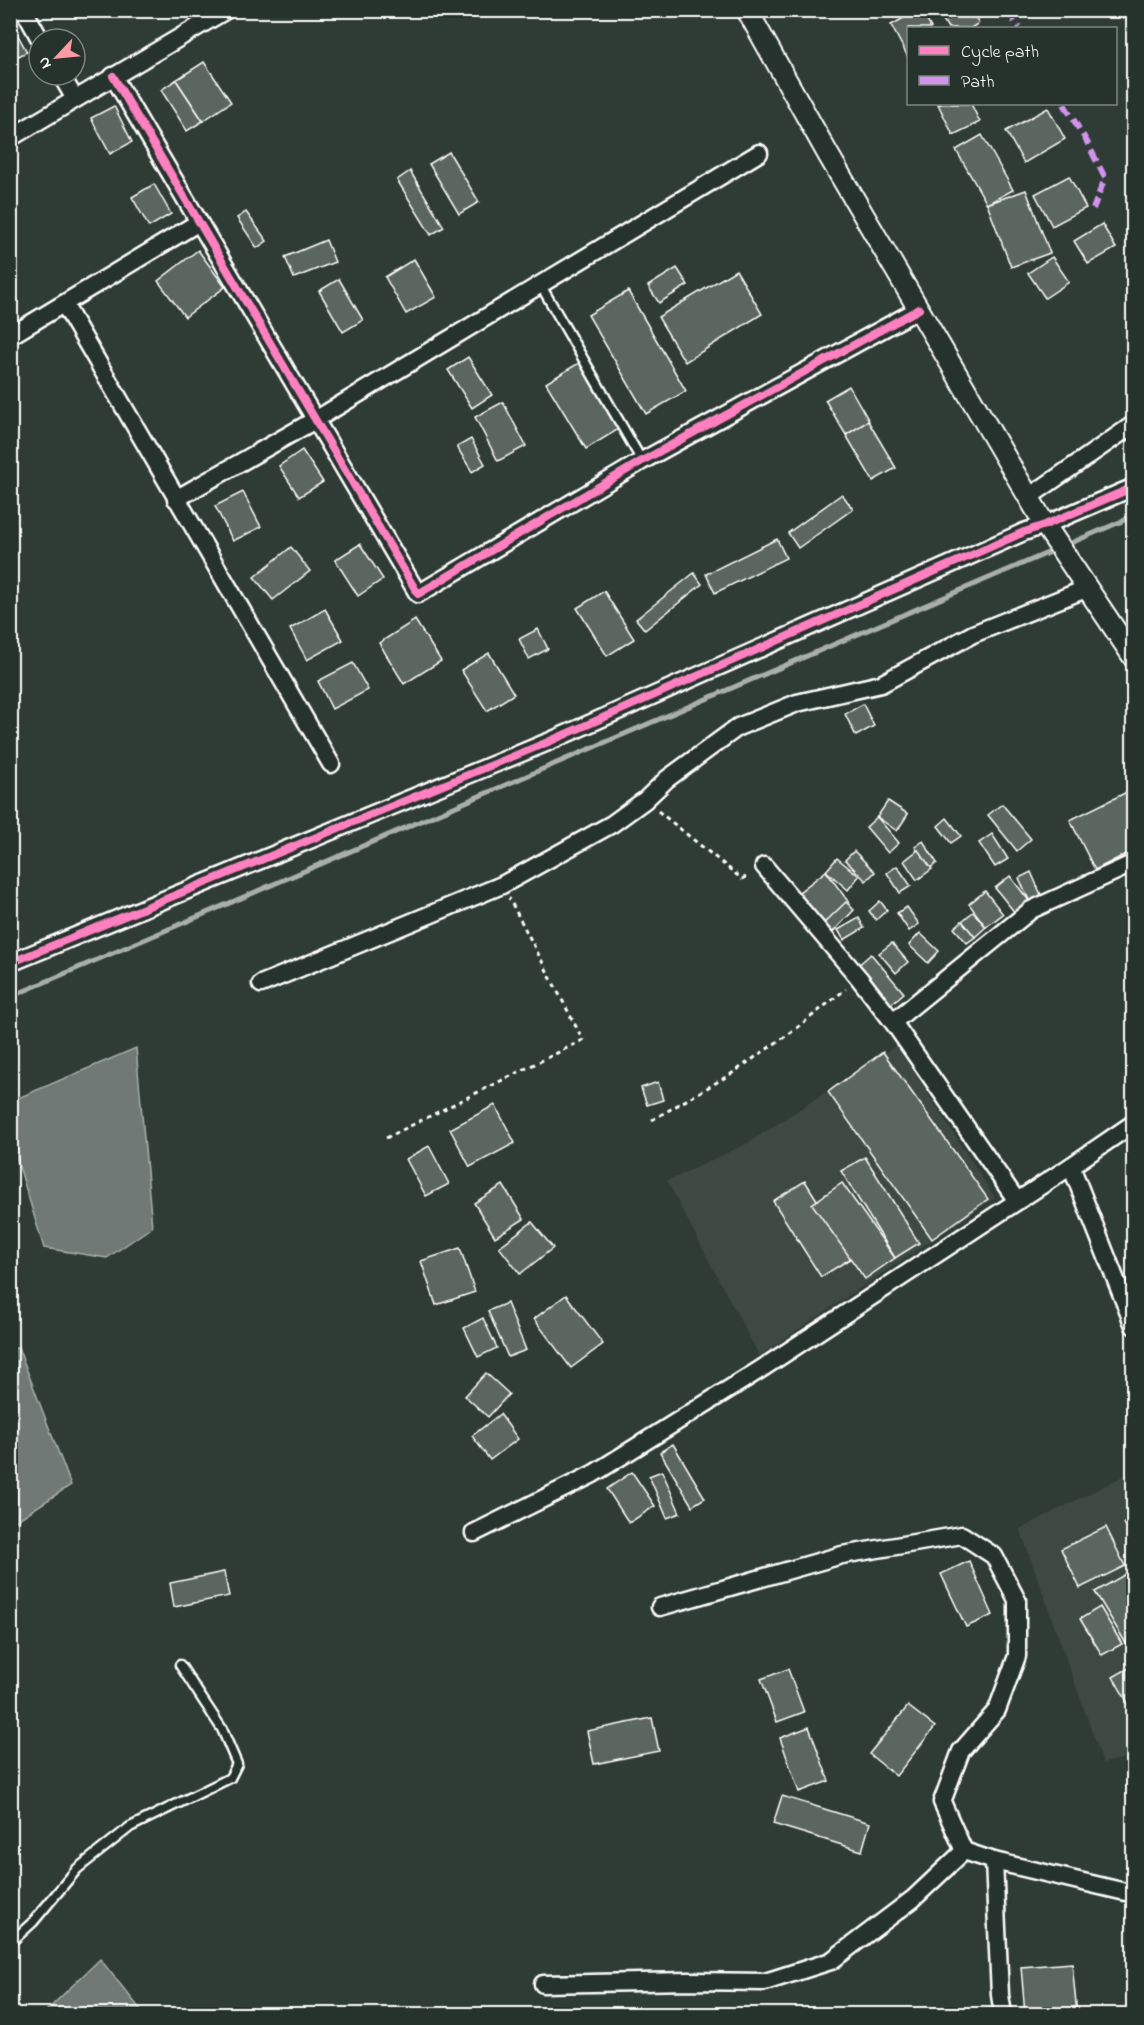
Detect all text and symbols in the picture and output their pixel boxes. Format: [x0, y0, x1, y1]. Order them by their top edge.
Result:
north arrow [27, 27, 87, 87]
legend [907, 27, 1117, 105]
text: Cycle path [961, 40, 1039, 66]
text: N [32, 52, 58, 73]
text: Path [961, 70, 995, 96]

